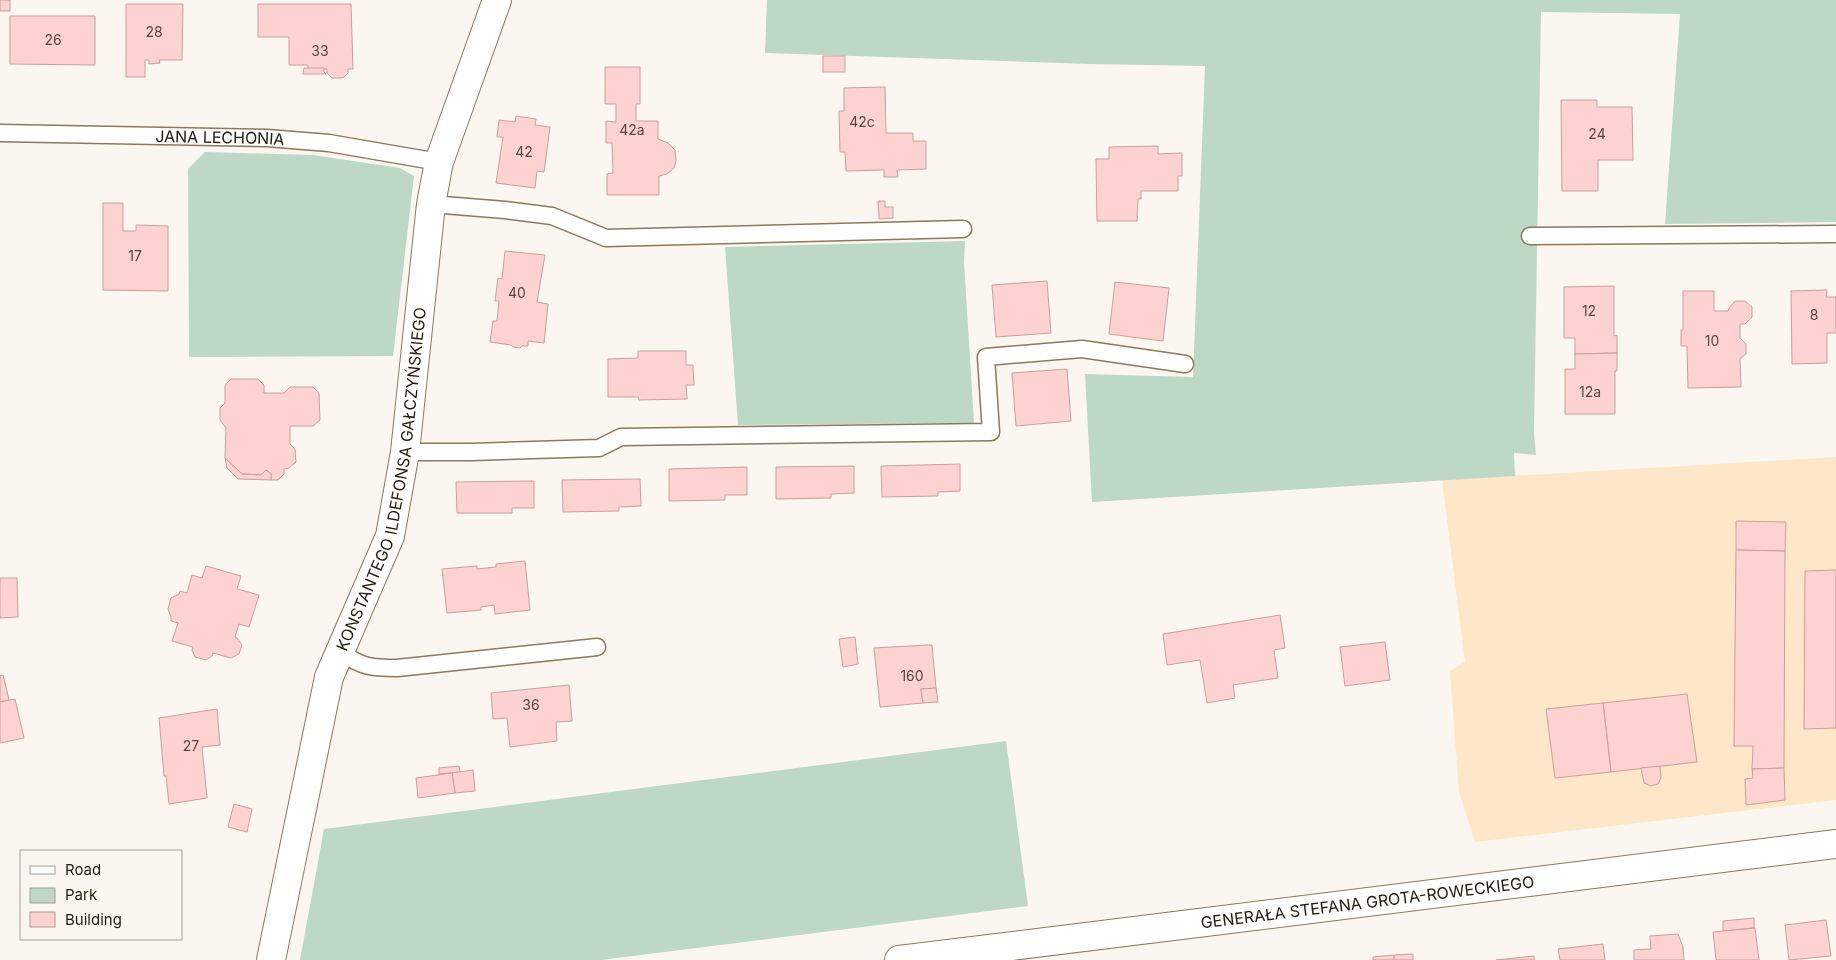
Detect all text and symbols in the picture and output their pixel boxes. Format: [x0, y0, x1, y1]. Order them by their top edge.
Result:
house number: 28 [145, 23, 163, 40]
house number: 26 [44, 31, 62, 48]
house number: 33 [311, 42, 329, 59]
house number: 42c [849, 113, 875, 130]
house number: 42a [619, 121, 645, 138]
house number: 24 [1588, 125, 1606, 142]
street label: JANA LECHONIA [155, 126, 285, 149]
house number: 42 [515, 143, 533, 160]
house number: 17 [128, 247, 142, 264]
house number: 40 [508, 284, 526, 301]
house number: 12 [1582, 302, 1596, 319]
street label: KONSTANTEGO ILDEFONSA GAŁCZYŃSKIEGO [332, 306, 430, 654]
house number: 8 [1810, 306, 1818, 323]
house number: 10 [1705, 332, 1719, 349]
house number: 12a [1579, 383, 1601, 400]
house number: 160 [900, 667, 924, 684]
house number: 36 [522, 696, 540, 713]
house number: 27 [183, 737, 199, 754]
legend [20, 850, 182, 940]
text: Road [65, 860, 101, 879]
street label: GENERAŁA STEFANA GROTA-ROWECKIEGO [1200, 871, 1535, 933]
text: Park [65, 885, 98, 904]
text: Building [65, 910, 122, 929]

